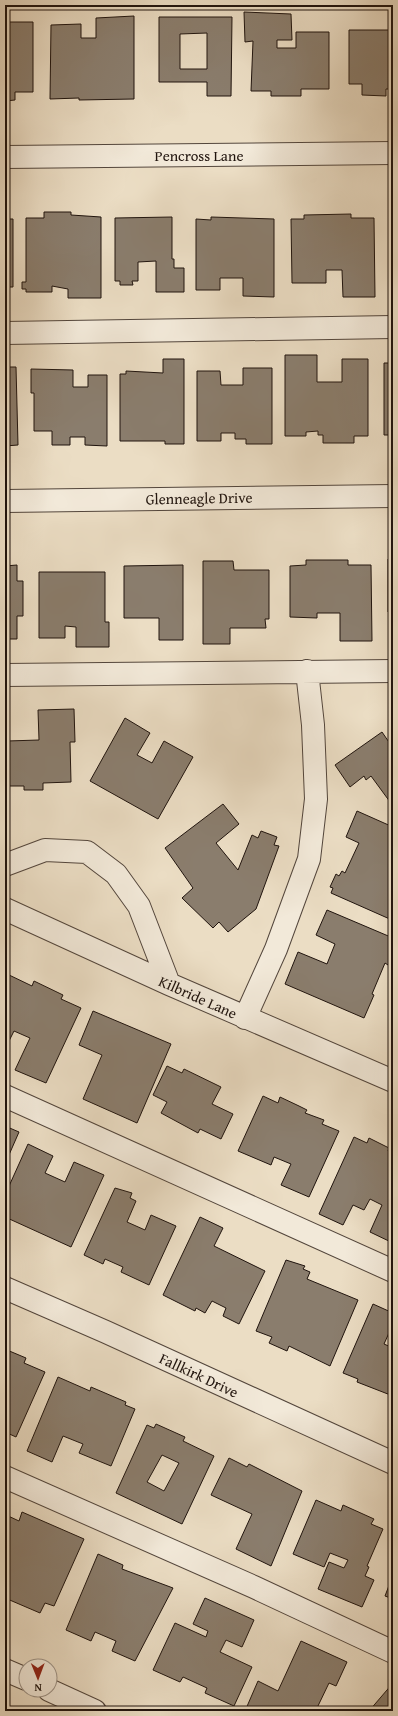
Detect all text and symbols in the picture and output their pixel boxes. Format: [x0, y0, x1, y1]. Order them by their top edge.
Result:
street label: Pencross Lane [155, 145, 243, 166]
street label: Glenneagle Drive [145, 487, 253, 509]
street label: Kilbride Lane [156, 970, 240, 1024]
street label: Fallkirk Drive [156, 1348, 242, 1402]
north arrow [18, 1658, 58, 1698]
text: N [34, 1680, 42, 1696]

